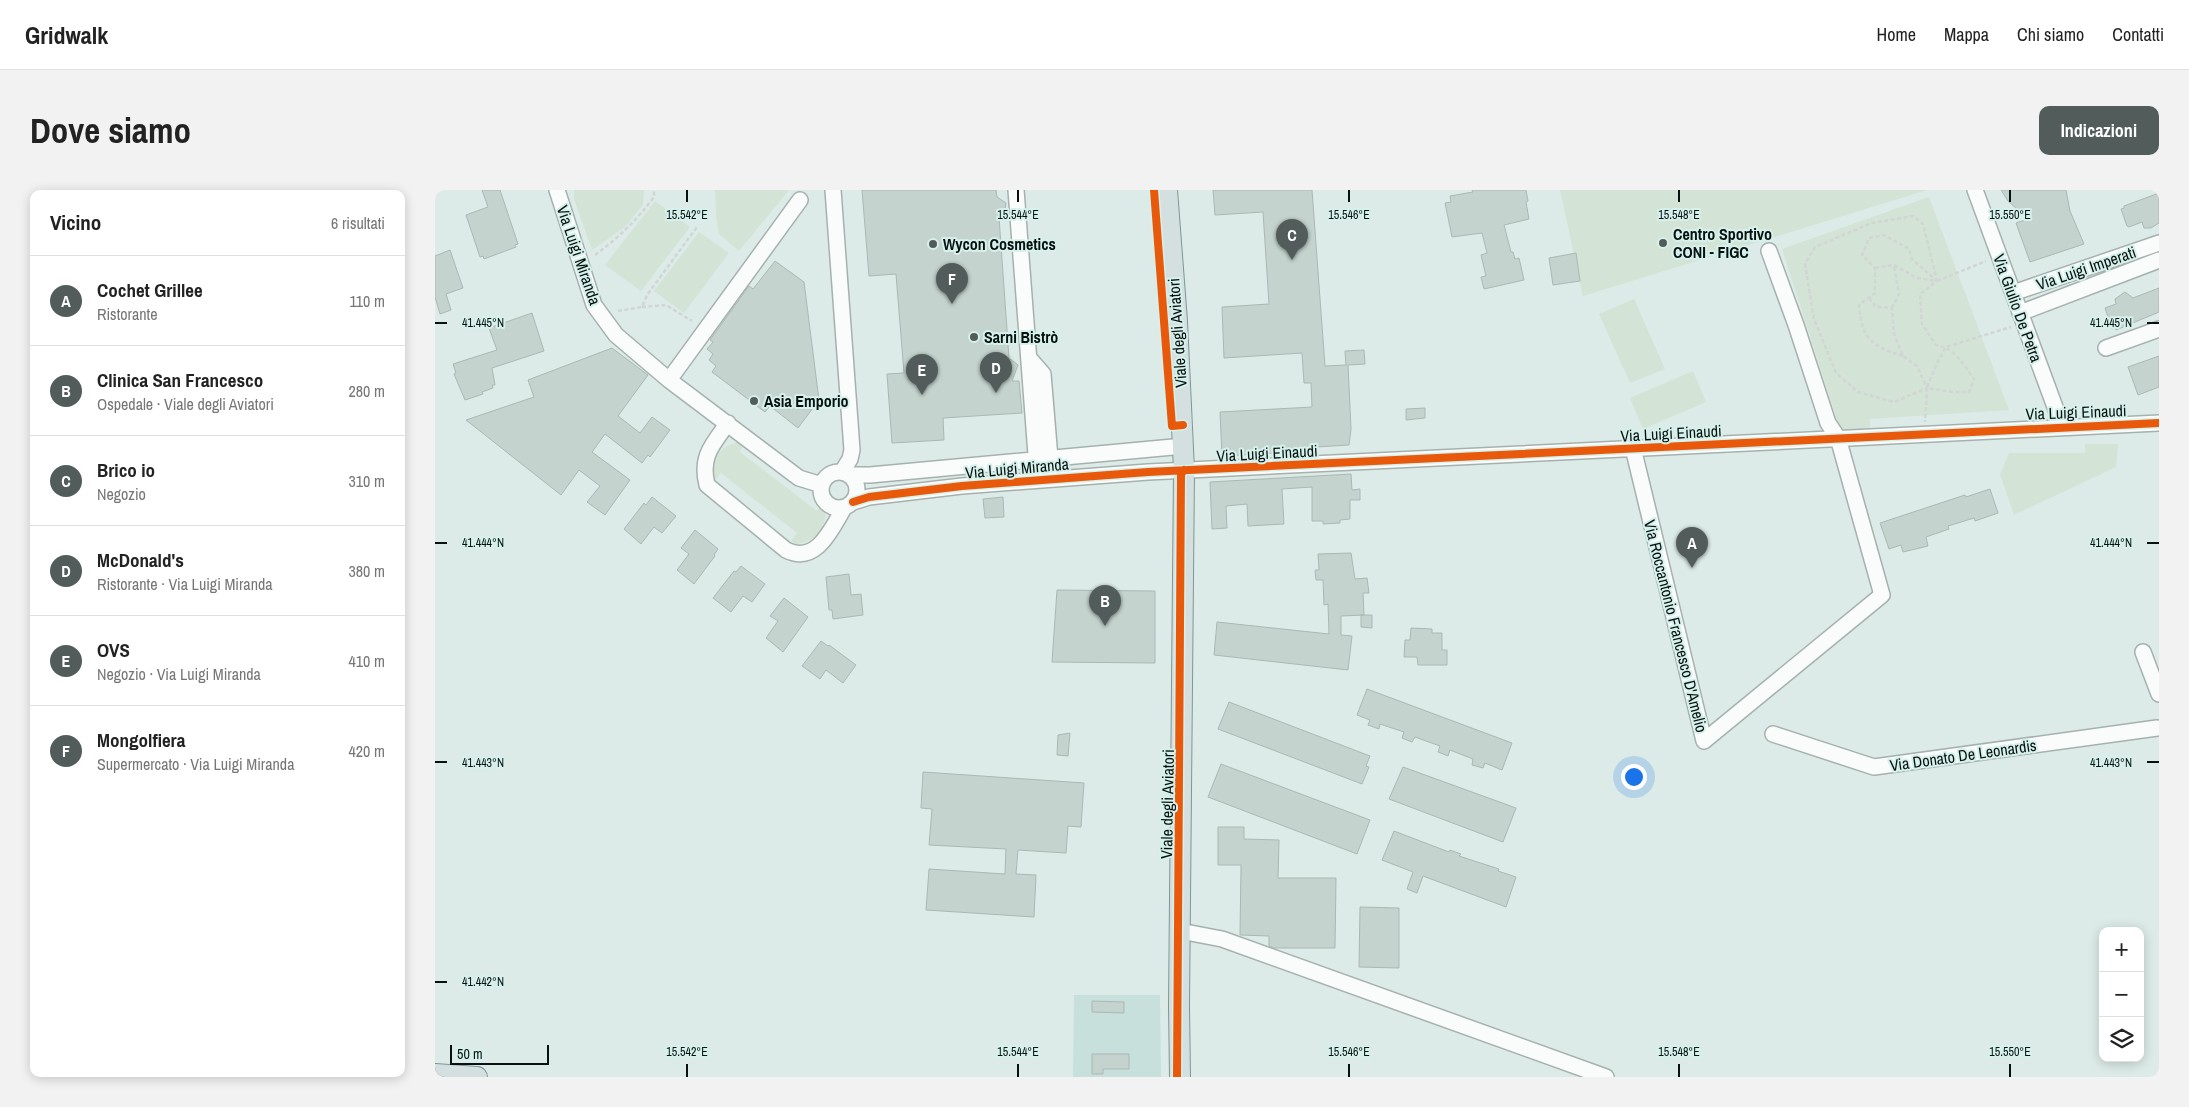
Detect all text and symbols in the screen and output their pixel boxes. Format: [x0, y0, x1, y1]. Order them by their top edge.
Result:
text: Gridwalk [25, 19, 108, 51]
text: Home [1877, 22, 1916, 47]
text: Mappa [1944, 22, 1989, 47]
text: Chi siamo [2017, 22, 2084, 47]
text: Contatti [2112, 22, 2164, 47]
button: Indicazioni [2039, 106, 2159, 155]
text: Dove siamo [30, 107, 191, 154]
street label: Via Luigi Miranda [552, 202, 607, 308]
text: 15.542°E [666, 207, 708, 223]
text: 15.544°E [997, 207, 1039, 223]
text: 15.546°E [1328, 207, 1370, 223]
text: 15.548°E [1658, 207, 1700, 223]
text: 15.550°E [1989, 207, 2031, 223]
text: Vicino [50, 208, 101, 237]
text: 6 risultati [331, 212, 385, 234]
pin: C [1276, 219, 1308, 260]
place label: Centro Sportivo CONI - FIGC [1673, 223, 1772, 263]
place label: Wycon Cosmetics [943, 233, 1056, 255]
marker: Centro Sportivo CONI - FIGC [1657, 237, 1669, 249]
marker: Wycon Cosmetics [927, 238, 939, 250]
street label: Via Luigi Imperati [2033, 241, 2139, 295]
street label: Via Giulio De Petra [1988, 251, 2048, 366]
pin: F [936, 263, 968, 304]
text: Cochet Grillee [97, 277, 203, 303]
street label: Viale degli Aviatori [1162, 278, 1192, 388]
text: A [61, 290, 71, 312]
text: 110 m [349, 290, 385, 312]
text: Ristorante [97, 303, 158, 325]
text: 41.445°N [462, 315, 504, 331]
text: 41.445°N [2090, 315, 2132, 331]
place label: Sarni Bistrò [984, 326, 1058, 348]
marker: Sarni Bistrò [968, 331, 980, 343]
pin: D [980, 352, 1012, 393]
pin: E [906, 354, 938, 395]
text: Clinica San Francesco [97, 367, 263, 393]
text: B [61, 380, 71, 402]
text: 280 m [349, 380, 385, 402]
place label: Asia Emporio [764, 390, 849, 412]
text: Ospedale · Viale degli Aviatori [97, 393, 274, 415]
marker: Asia Emporio [748, 395, 760, 407]
street label: Via Luigi Einaudi [2025, 399, 2127, 425]
street label: Via Luigi Einaudi [1620, 419, 1722, 447]
street label: Via Luigi Einaudi [1216, 439, 1318, 467]
street label: Via Luigi Miranda [964, 452, 1070, 483]
text: Brico io [97, 457, 155, 483]
text: C [61, 470, 71, 492]
text: 310 m [349, 470, 385, 492]
text: Negozio [97, 483, 146, 505]
street label: Via Roccantonio Francesco D'Amelio [1640, 518, 1712, 734]
pin: A [1676, 527, 1708, 568]
text: 41.444°N [462, 535, 504, 551]
text: 41.444°N [2090, 535, 2132, 551]
text: McDonald's [97, 547, 184, 573]
text: D [61, 560, 71, 582]
text: 380 m [349, 560, 385, 582]
text: Ristorante · Via Luigi Miranda [97, 573, 273, 595]
pin: B [1089, 585, 1121, 626]
text: OVS [97, 637, 130, 663]
text: E [62, 650, 70, 672]
text: 410 m [349, 650, 385, 672]
text: Negozio · Via Luigi Miranda [97, 663, 261, 685]
text: Mongolfiera [97, 727, 185, 753]
street label: Via Donato De Leonardis [1888, 734, 2038, 776]
text: F [62, 740, 70, 762]
text: 420 m [349, 740, 385, 762]
street label: Viale degli Aviatori [1155, 749, 1179, 859]
text: Supermercato · Via Luigi Miranda [97, 753, 294, 775]
text: 41.443°N [462, 755, 504, 771]
text: 41.443°N [2090, 755, 2132, 771]
your location [1621, 764, 1647, 790]
map controls [2099, 927, 2144, 1062]
button: + [2099, 927, 2144, 972]
button: − [2099, 972, 2144, 1017]
text: 41.442°N [462, 974, 504, 990]
button: layers [2099, 1017, 2144, 1062]
scale bar [450, 1042, 549, 1065]
text: 15.542°E [666, 1044, 708, 1060]
text: 15.544°E [997, 1044, 1039, 1060]
text: 15.546°E [1328, 1044, 1370, 1060]
text: 15.548°E [1658, 1044, 1700, 1060]
text: 15.550°E [1989, 1044, 2031, 1060]
text: 50 m [457, 1045, 483, 1063]

